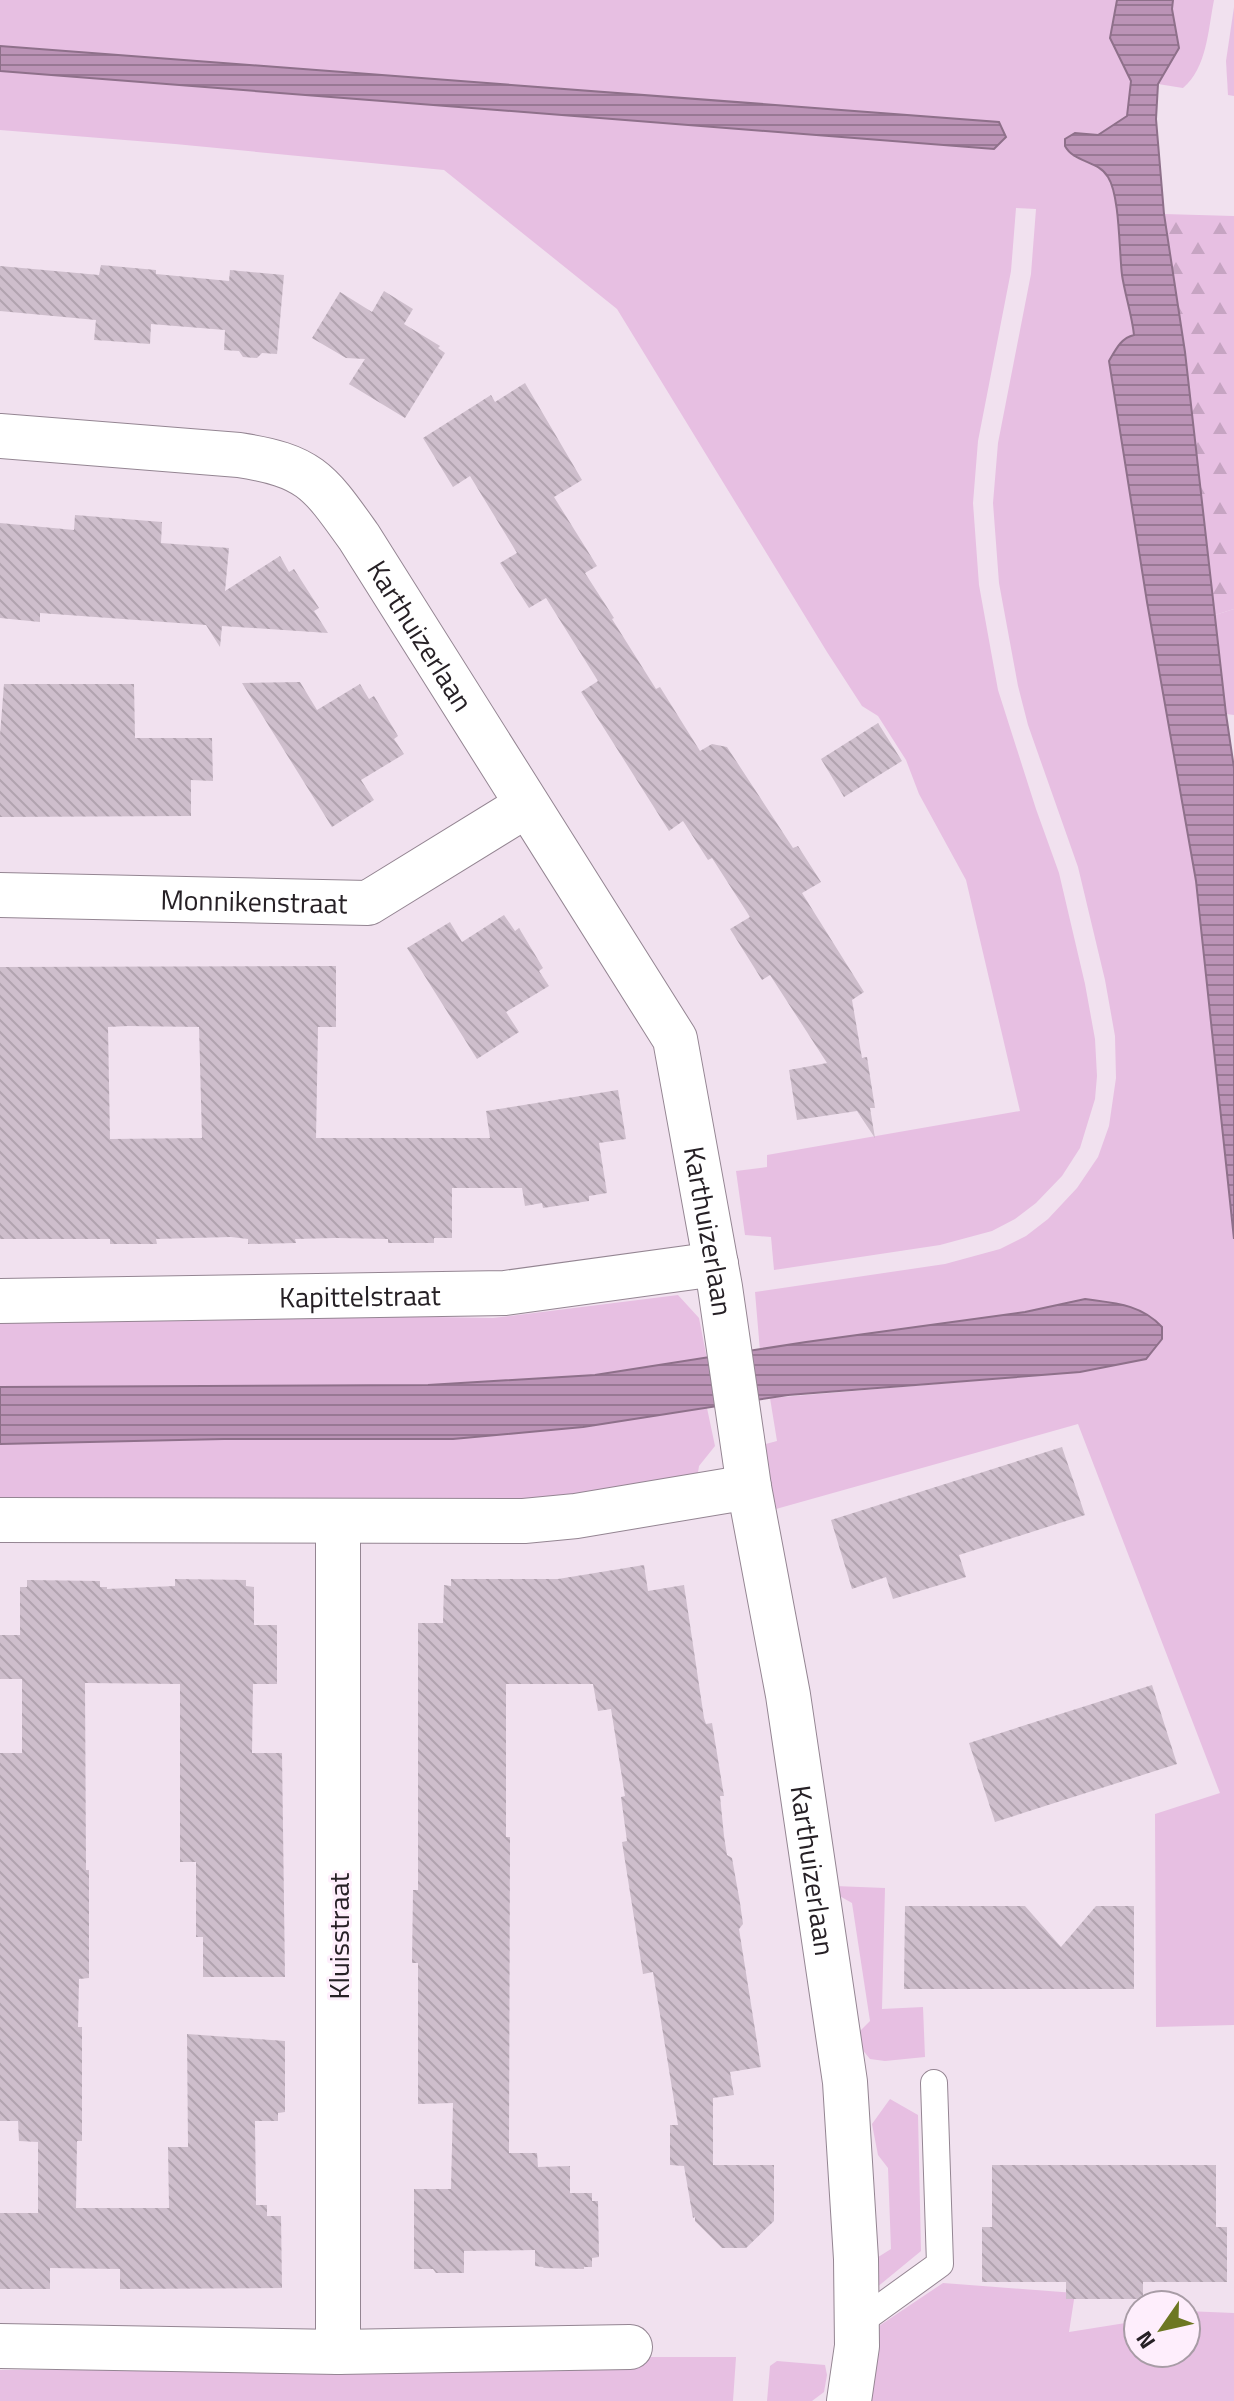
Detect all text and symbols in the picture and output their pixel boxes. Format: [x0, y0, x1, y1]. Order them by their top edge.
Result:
street label: Karthuizerlaan [357, 551, 485, 719]
street label: Monnikenstraat [160, 877, 348, 924]
street label: Karthuizerlaan [673, 1143, 745, 1319]
street label: Kapittelstraat [279, 1273, 441, 1318]
street label: Karthuizerlaan [780, 1782, 848, 1958]
street label: Kluisstraat [317, 1872, 360, 1999]
north arrow [1122, 2289, 1202, 2369]
text: N [1127, 2324, 1164, 2356]

